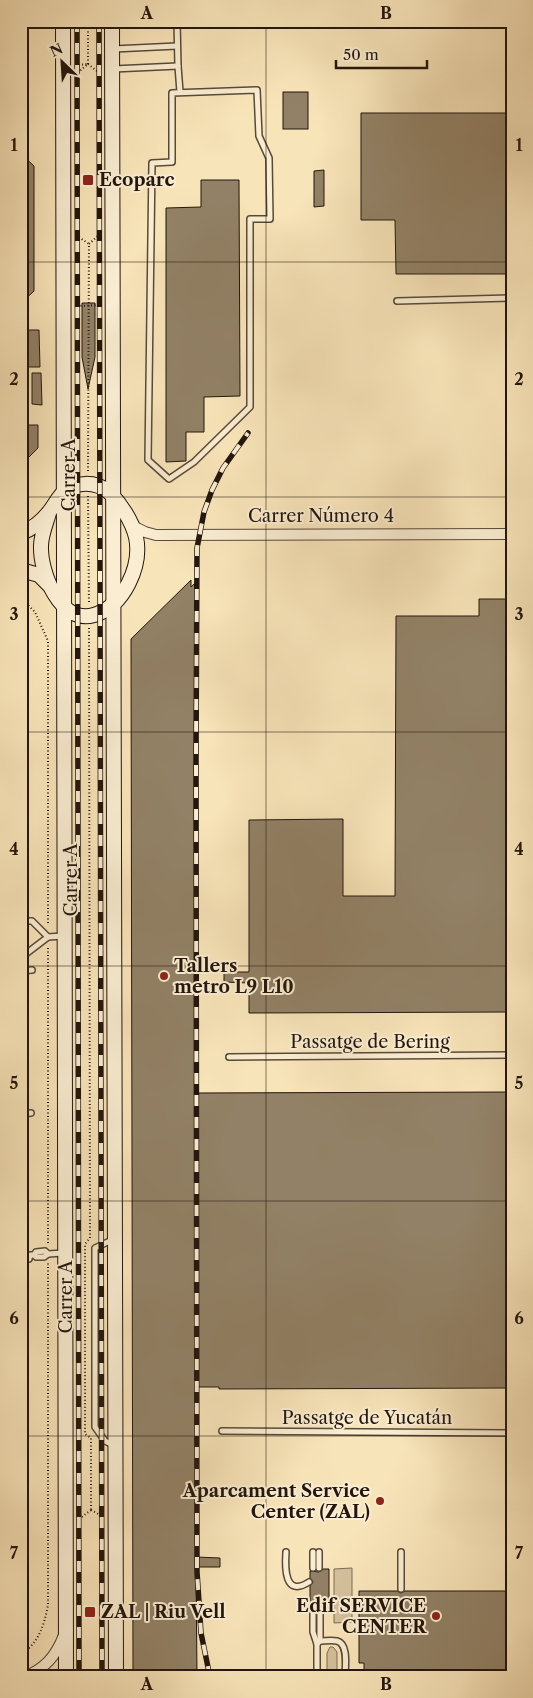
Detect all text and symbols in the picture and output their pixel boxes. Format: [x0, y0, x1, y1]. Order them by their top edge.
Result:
text: A [140, 3, 154, 23]
text: B [380, 3, 392, 23]
north arrow [38, 38, 88, 88]
scale bar [336, 38, 427, 70]
text: N [47, 39, 66, 61]
text: 50 m [343, 45, 379, 64]
text: 1 [10, 135, 18, 155]
text: 1 [515, 135, 523, 155]
place label: Ecoparc [99, 169, 174, 191]
marker: Ecoparc [81, 173, 95, 187]
text: 2 [9, 369, 19, 389]
text: 2 [514, 369, 524, 389]
street label: Carrer A [58, 438, 80, 512]
street label: Carrer Número 4 [248, 505, 394, 527]
text: 3 [9, 604, 19, 624]
text: 3 [514, 604, 524, 624]
text: 4 [9, 839, 19, 859]
text: 4 [514, 839, 524, 859]
street label: Carrer A [60, 843, 82, 917]
place label: Tallers metro L9 L10 [174, 955, 294, 998]
marker: Tallers metro L9 L10 [158, 970, 170, 982]
street label: Passatge de Bering [290, 1031, 450, 1053]
text: 5 [10, 1073, 19, 1093]
text: 5 [515, 1073, 524, 1093]
street label: Carrer A [55, 1260, 77, 1334]
text: 6 [9, 1308, 19, 1328]
text: 6 [514, 1308, 524, 1328]
street label: Passatge de Yucatán [282, 1407, 452, 1429]
place label: Aparcament Service Center (ZAL) [182, 1480, 370, 1523]
marker: Aparcament Service Center (ZAL) [374, 1495, 386, 1507]
text: 7 [10, 1543, 19, 1563]
text: 7 [515, 1543, 524, 1563]
place label: Edif SERVICE CENTER [296, 1595, 427, 1638]
place label: ZAL | Riu Vell [101, 1601, 226, 1623]
marker: ZAL | Riu Vell [83, 1605, 97, 1619]
marker: Edif SERVICE CENTER [430, 1610, 442, 1622]
text: A [140, 1674, 154, 1694]
text: B [380, 1674, 392, 1694]

